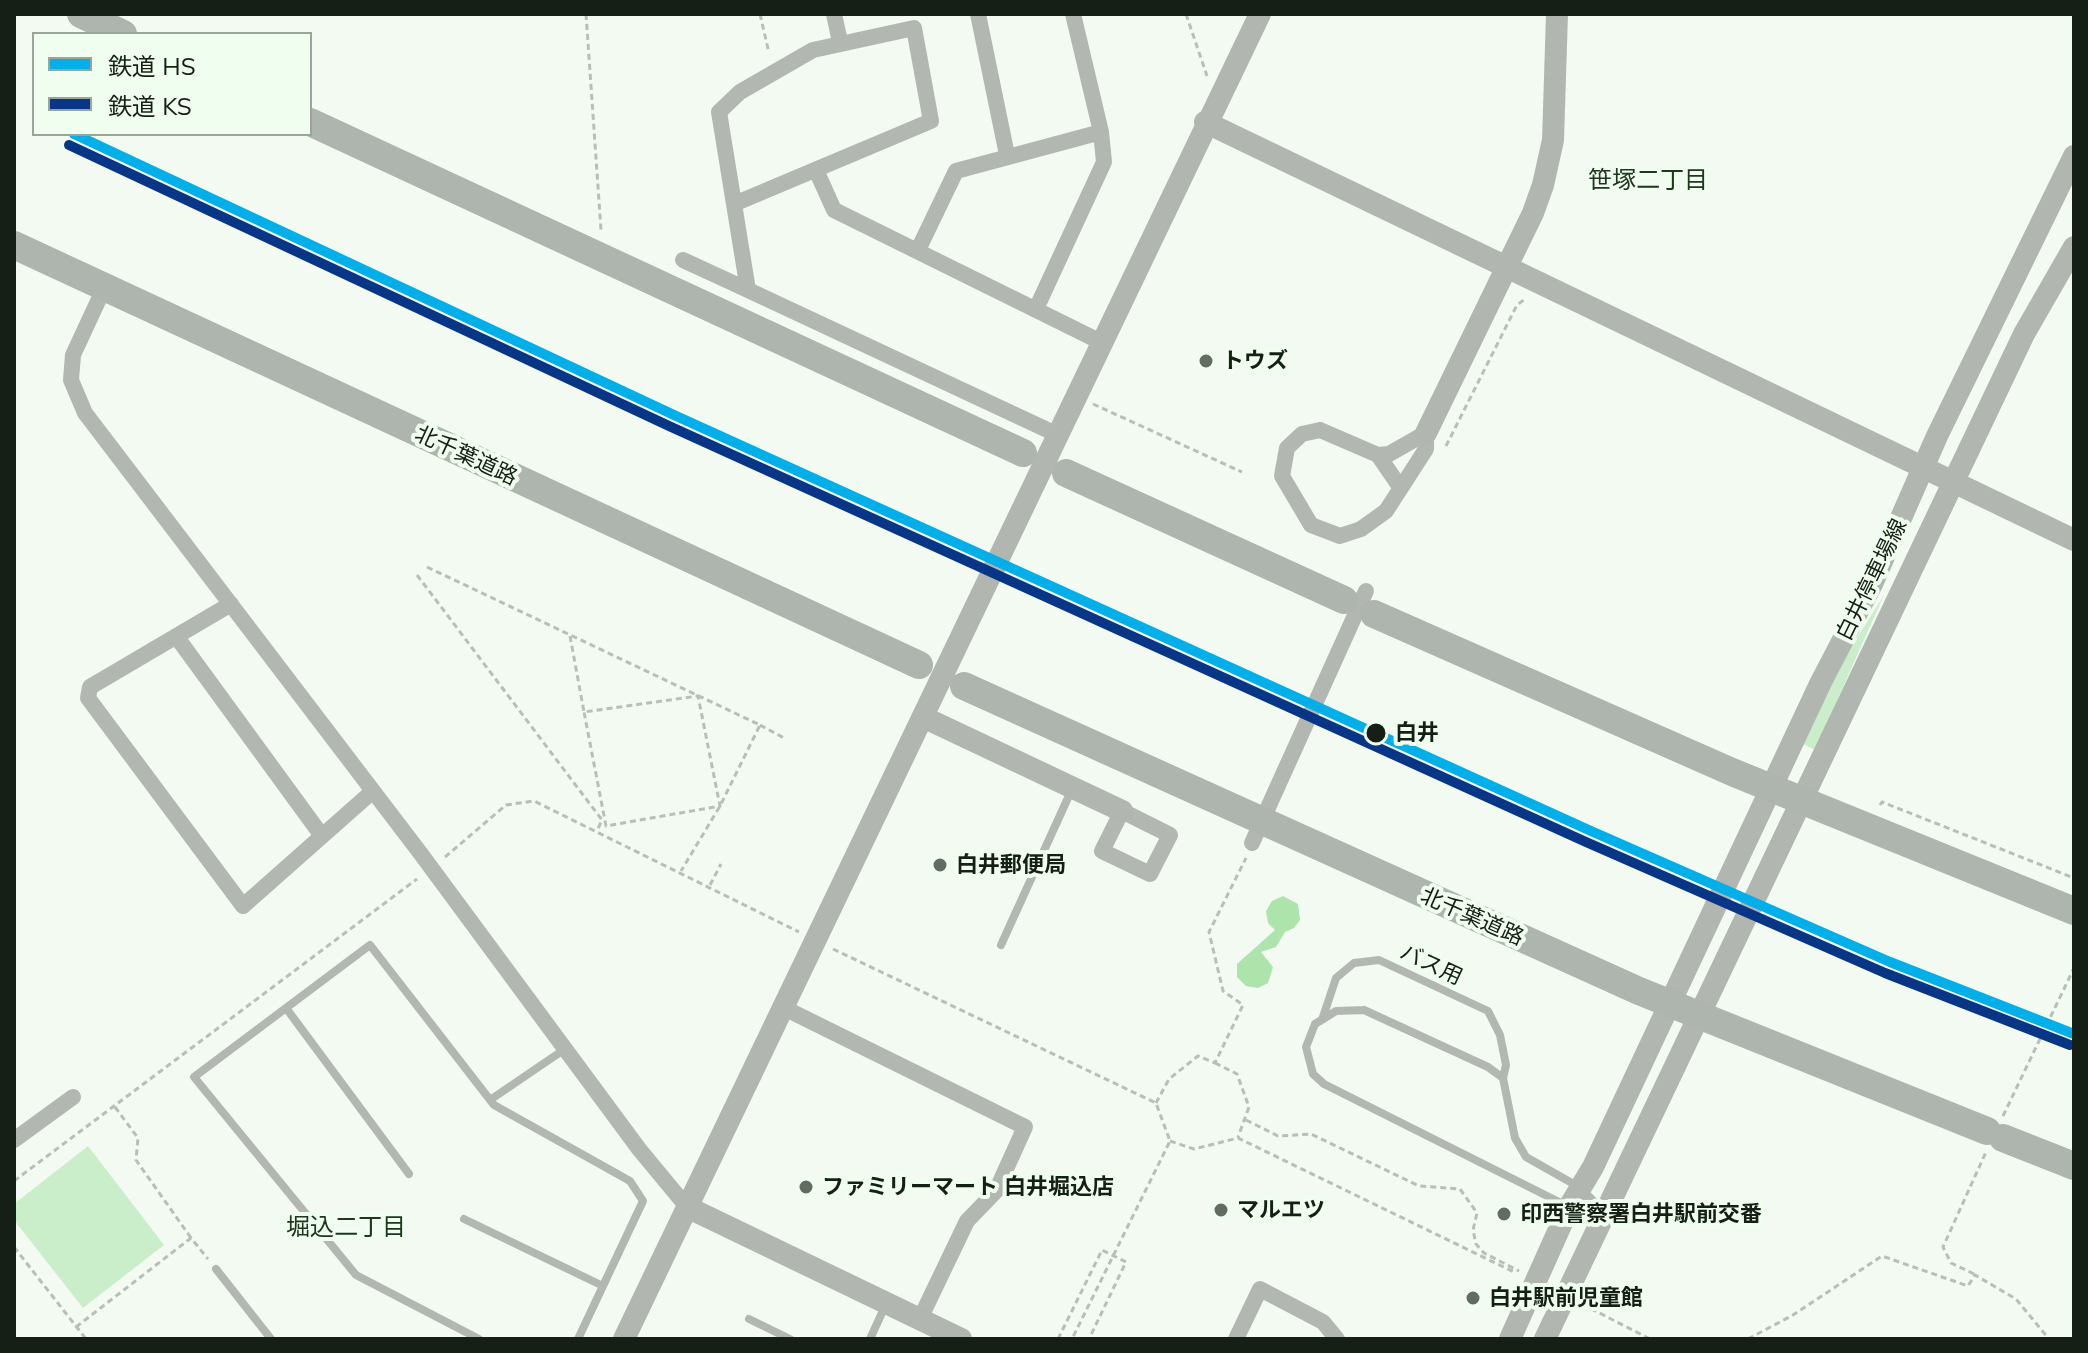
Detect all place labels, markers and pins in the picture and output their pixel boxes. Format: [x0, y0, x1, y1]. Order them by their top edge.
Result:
place label: トウズ [1222, 348, 1288, 374]
marker: トウズ [1197, 352, 1215, 370]
place label: 白井 [1395, 720, 1439, 746]
marker: 白井 [1364, 721, 1388, 745]
place label: 白井郵便局 [956, 852, 1066, 878]
marker: 白井郵便局 [931, 856, 949, 874]
place label: ファミリーマート 白井堀込店 [822, 1174, 1114, 1200]
marker: ファミリーマート 白井堀込店 [797, 1178, 815, 1196]
place label: マルエツ [1237, 1197, 1325, 1223]
marker: マルエツ [1212, 1201, 1230, 1219]
place label: 印西警察署白井駅前交番 [1520, 1201, 1762, 1227]
marker: 印西警察署白井駅前交番 [1495, 1205, 1513, 1223]
place label: 白井駅前児童館 [1489, 1285, 1643, 1311]
marker: 白井駅前児童館 [1464, 1289, 1482, 1307]

